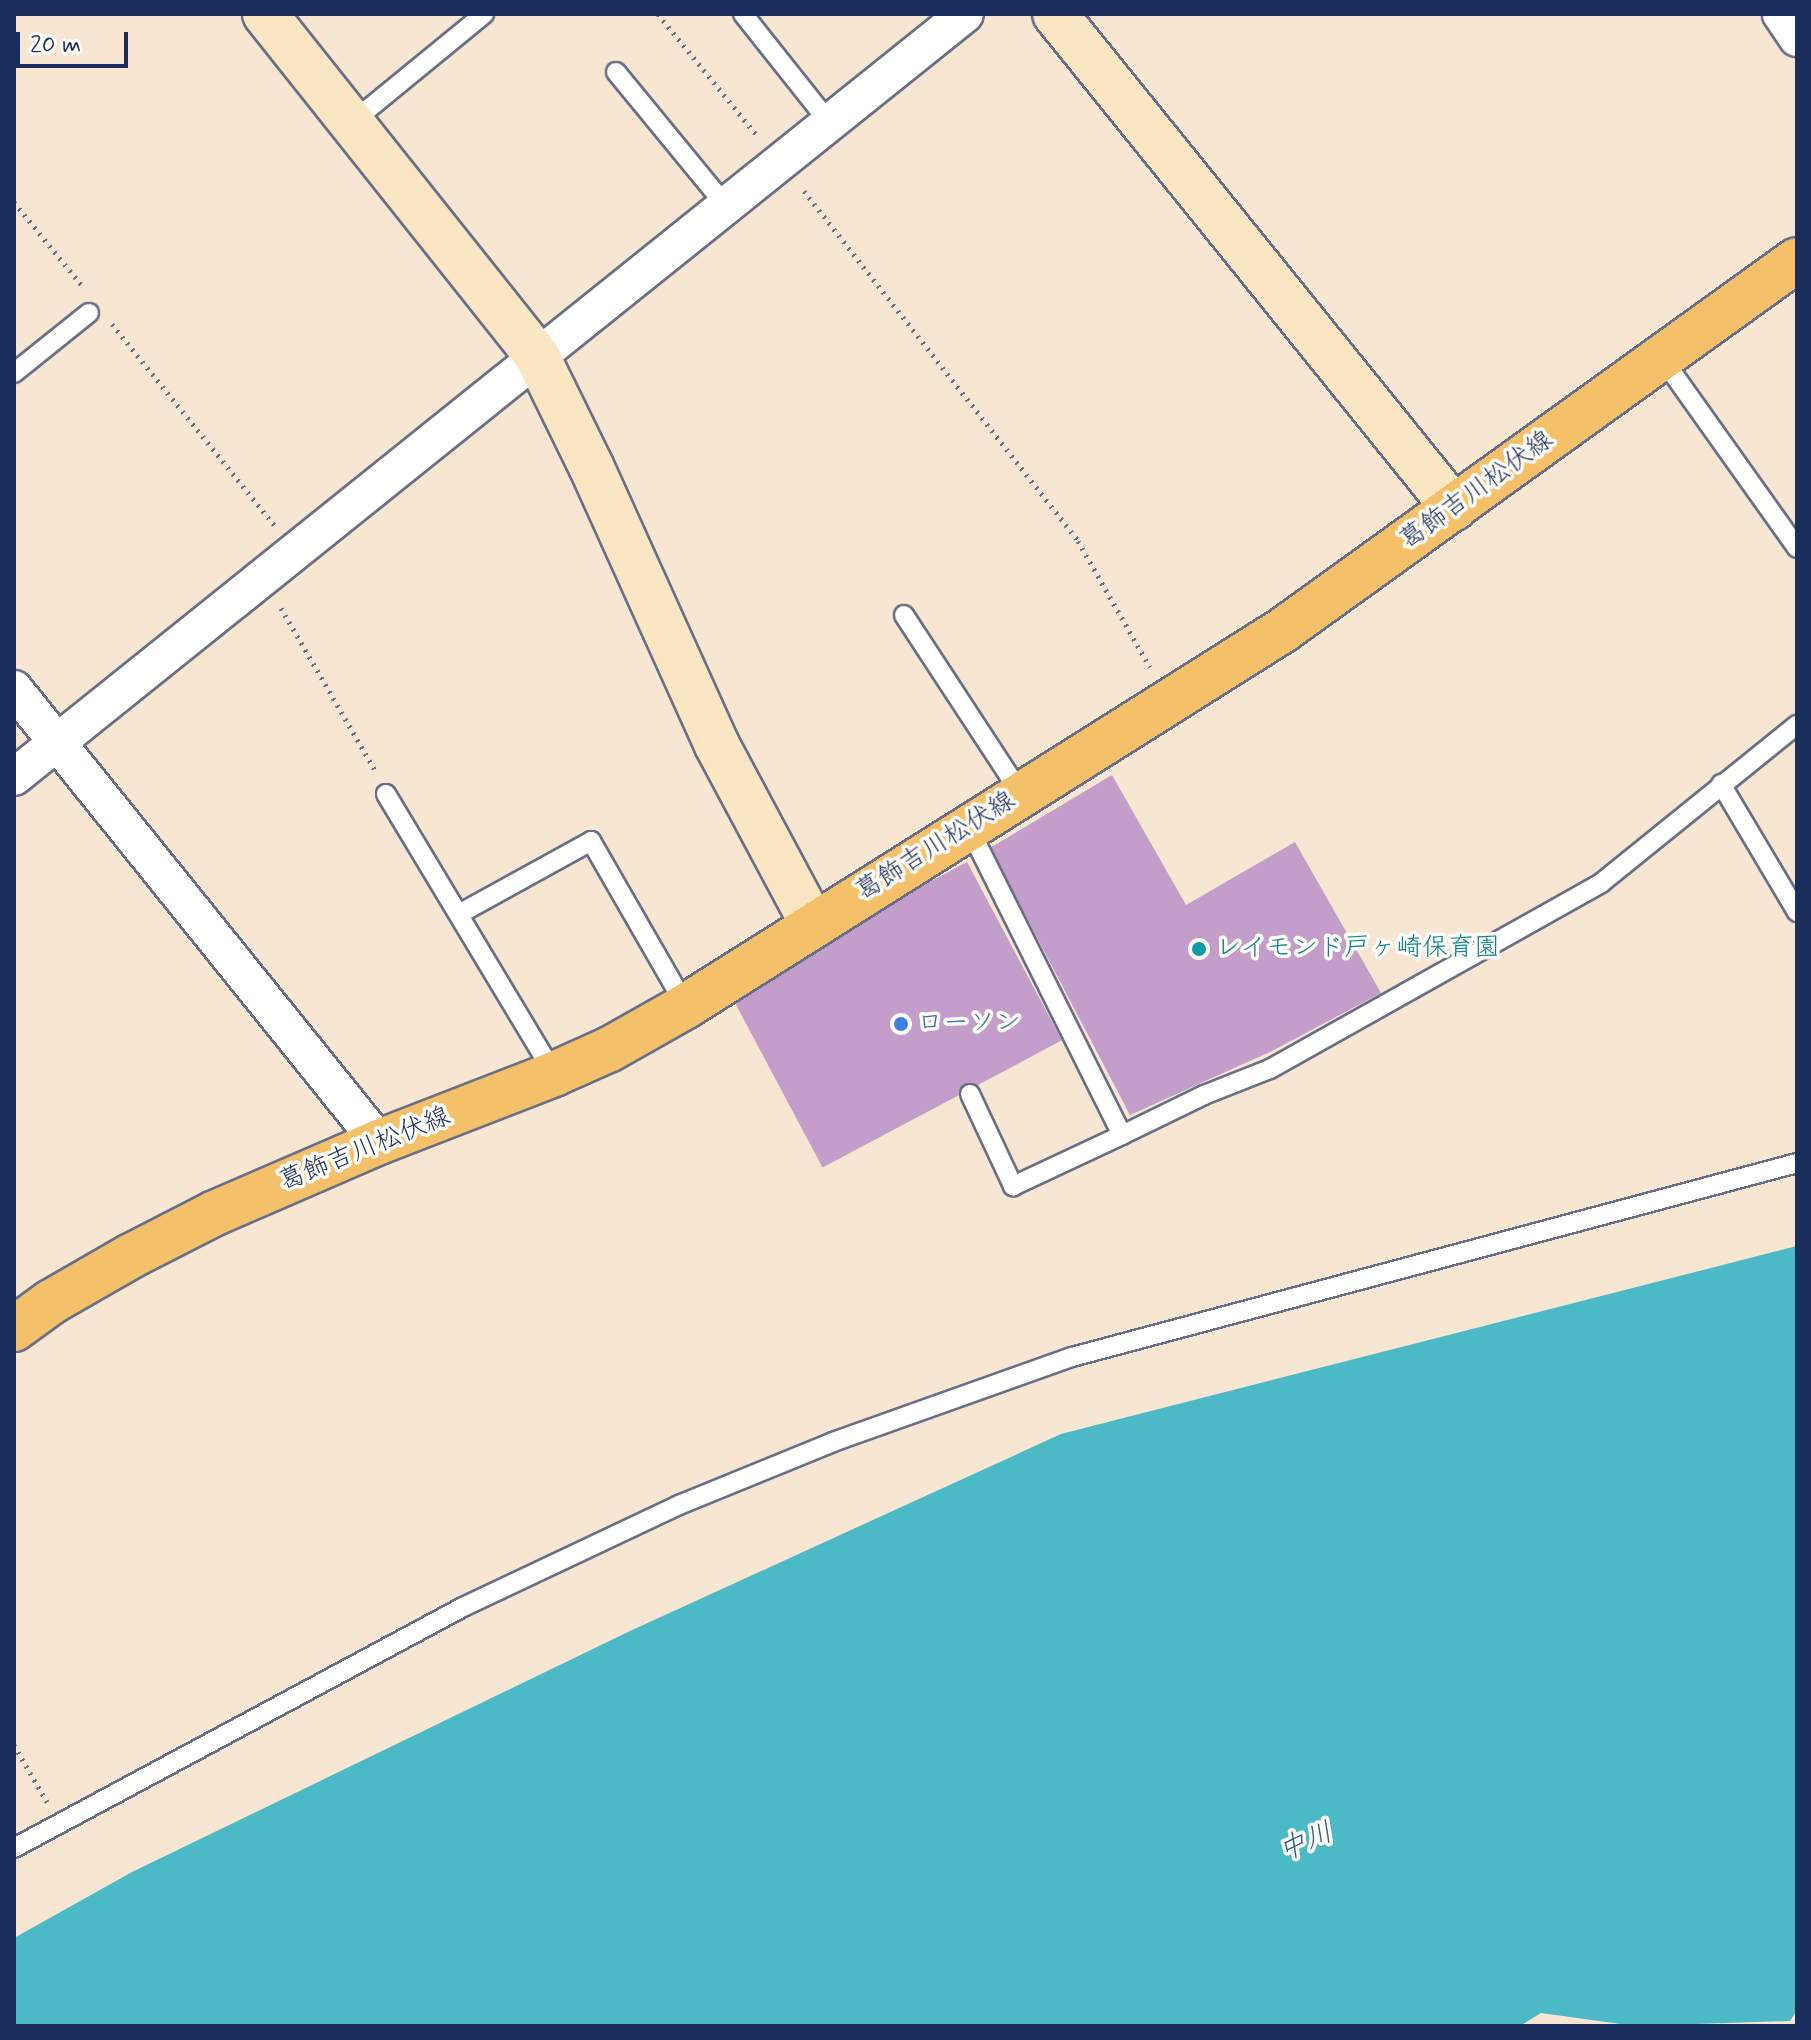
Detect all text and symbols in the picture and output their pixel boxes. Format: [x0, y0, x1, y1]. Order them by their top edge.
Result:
scale bar [20, 16, 132, 66]
text: 20 m [30, 30, 81, 61]
street label: 葛飾吉川松伏線 [1394, 425, 1560, 557]
street label: 葛飾吉川松伏線 [851, 786, 1021, 908]
place label: レイモンド戸ヶ崎保育園 [1215, 933, 1501, 965]
marker: レイモンド戸ヶ崎保育園 [1190, 940, 1208, 958]
place label: ローソン [917, 1008, 1021, 1040]
marker: ローソン [892, 1015, 910, 1033]
street label: 葛飾吉川松伏線 [275, 1101, 455, 1199]
water label: 中川 [1274, 1817, 1338, 1869]

